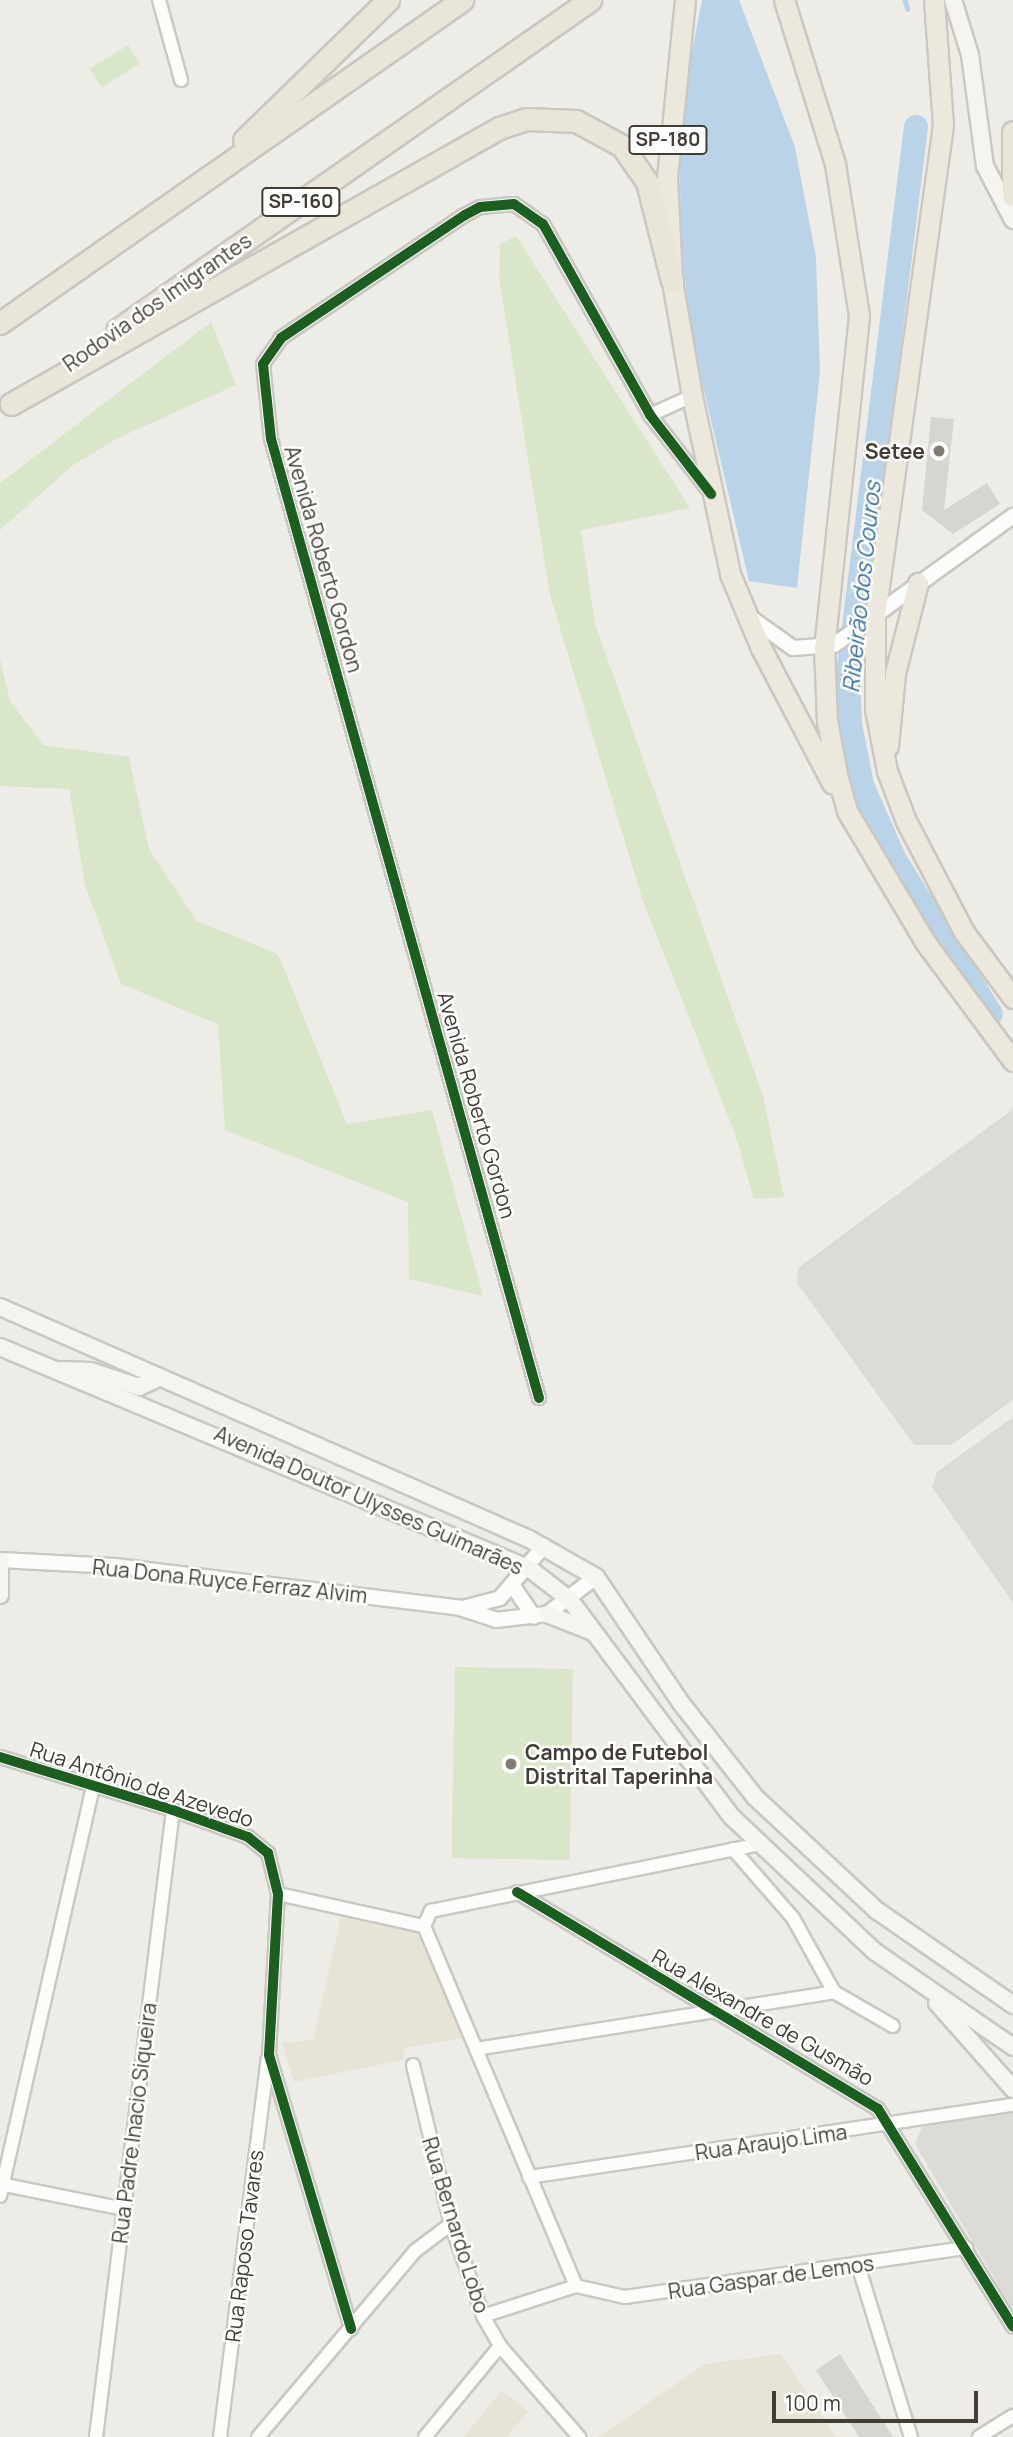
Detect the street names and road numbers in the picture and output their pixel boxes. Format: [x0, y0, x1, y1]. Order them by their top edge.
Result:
road number: SP-180 [628, 124, 708, 156]
road number: SP-160 [261, 186, 341, 218]
street label: Rodovia dos Imigrantes [58, 227, 256, 377]
street label: Avenida Roberto Gordon [280, 443, 368, 675]
street label: Avenida Roberto Gordon [433, 989, 521, 1221]
street label: Avenida Doutor Ulysses Guimarães [211, 1420, 527, 1580]
street label: Rua Dona Ruyce Ferraz Alvim [91, 1554, 369, 1608]
street label: Rua Antônio de Azevedo [27, 1736, 257, 1832]
street label: Rua Alexandre de Gusmão [648, 1943, 878, 2091]
street label: Rua Padre Inacio Siqueira [107, 2001, 161, 2245]
street label: Rua Araujo Lima [693, 2119, 849, 2165]
street label: Rua Bernardo Lobo [417, 2134, 495, 2316]
street label: Rua Raposo Tavares [220, 2148, 268, 2344]
street label: Rua Gaspar de Lemos [666, 2250, 876, 2304]

